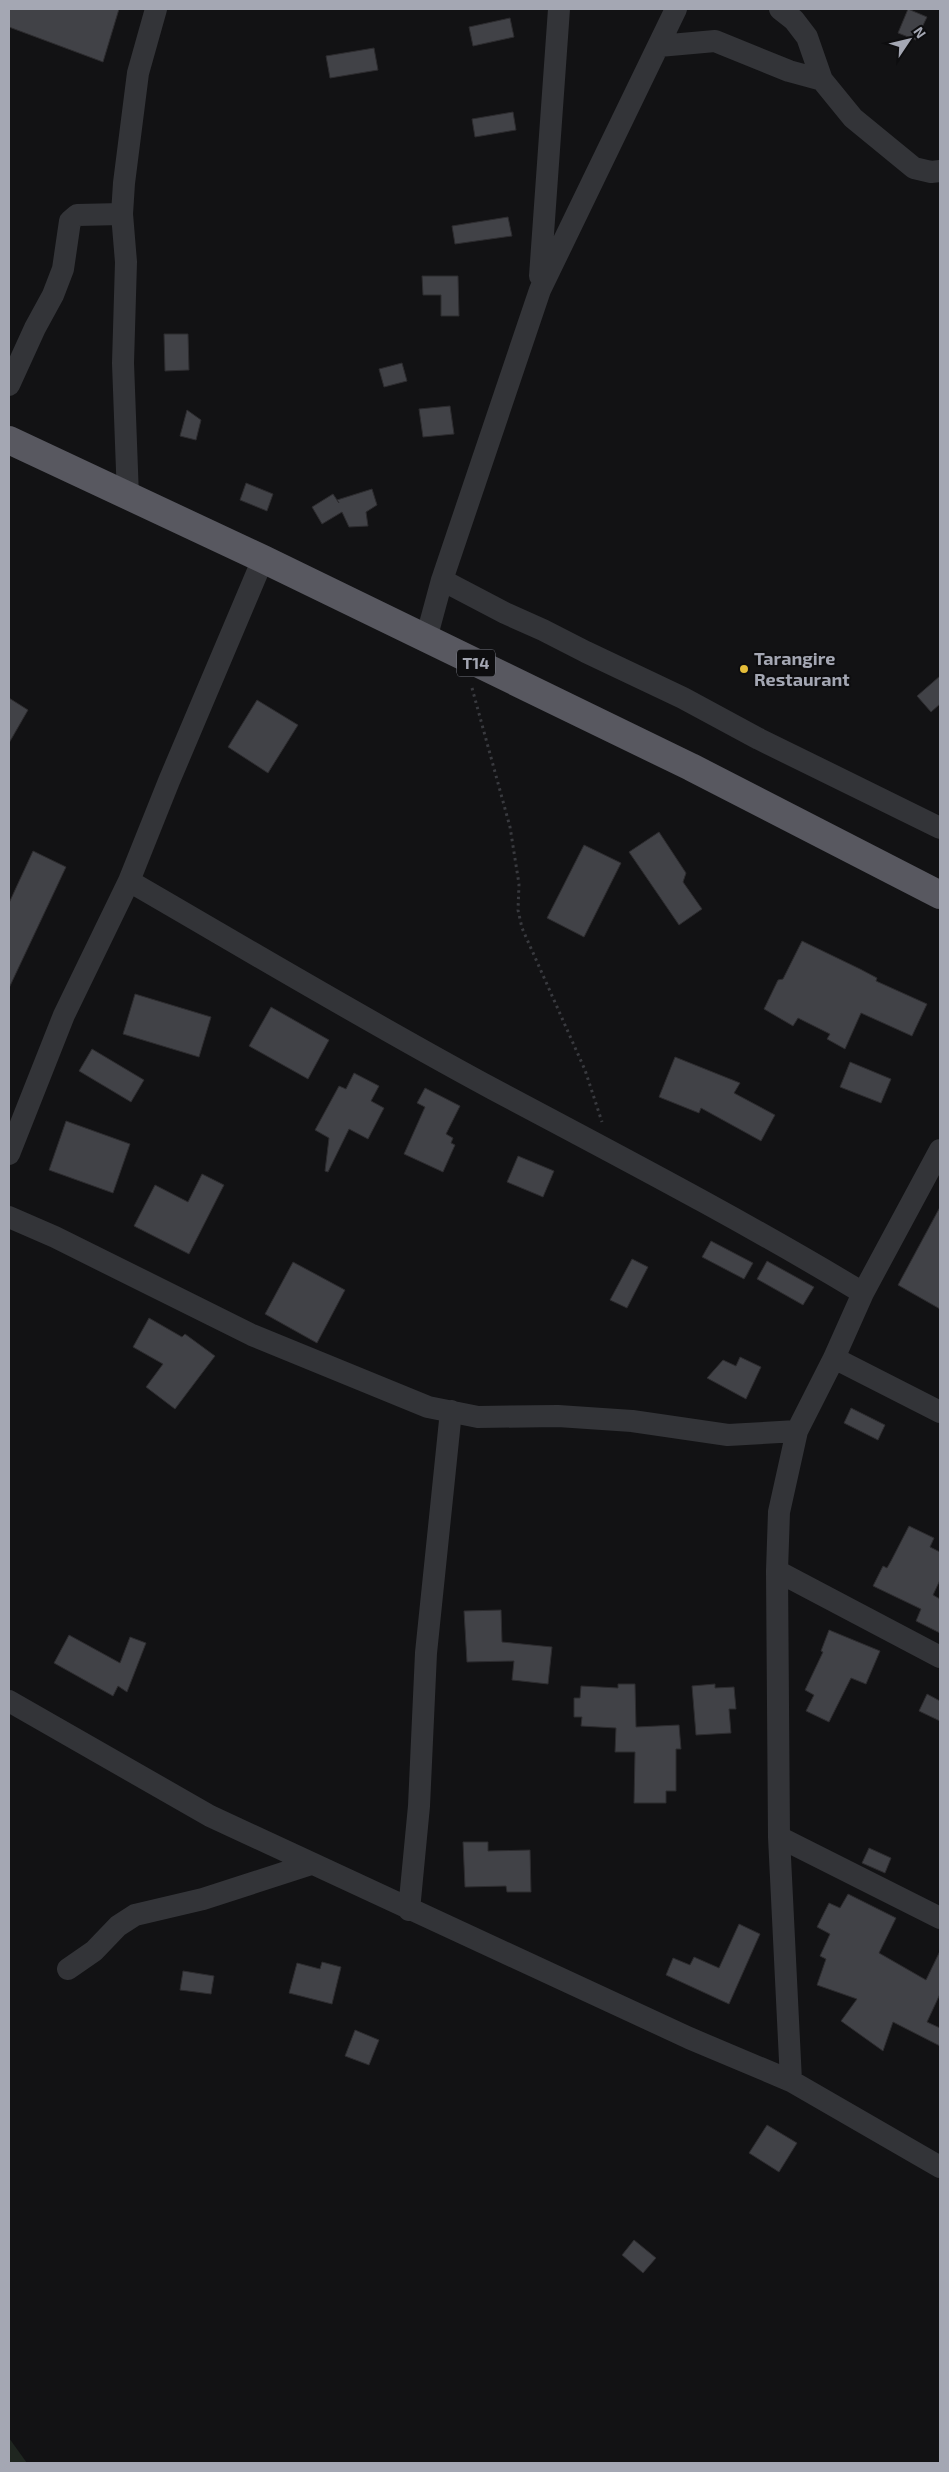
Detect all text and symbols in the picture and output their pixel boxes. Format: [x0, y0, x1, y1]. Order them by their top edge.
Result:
north arrow [884, 15, 934, 65]
text: N [910, 23, 930, 41]
place label: Tarangire Restaurant [754, 647, 850, 690]
road number: T14 [457, 650, 495, 676]
marker: Tarangire Restaurant [738, 663, 750, 675]

